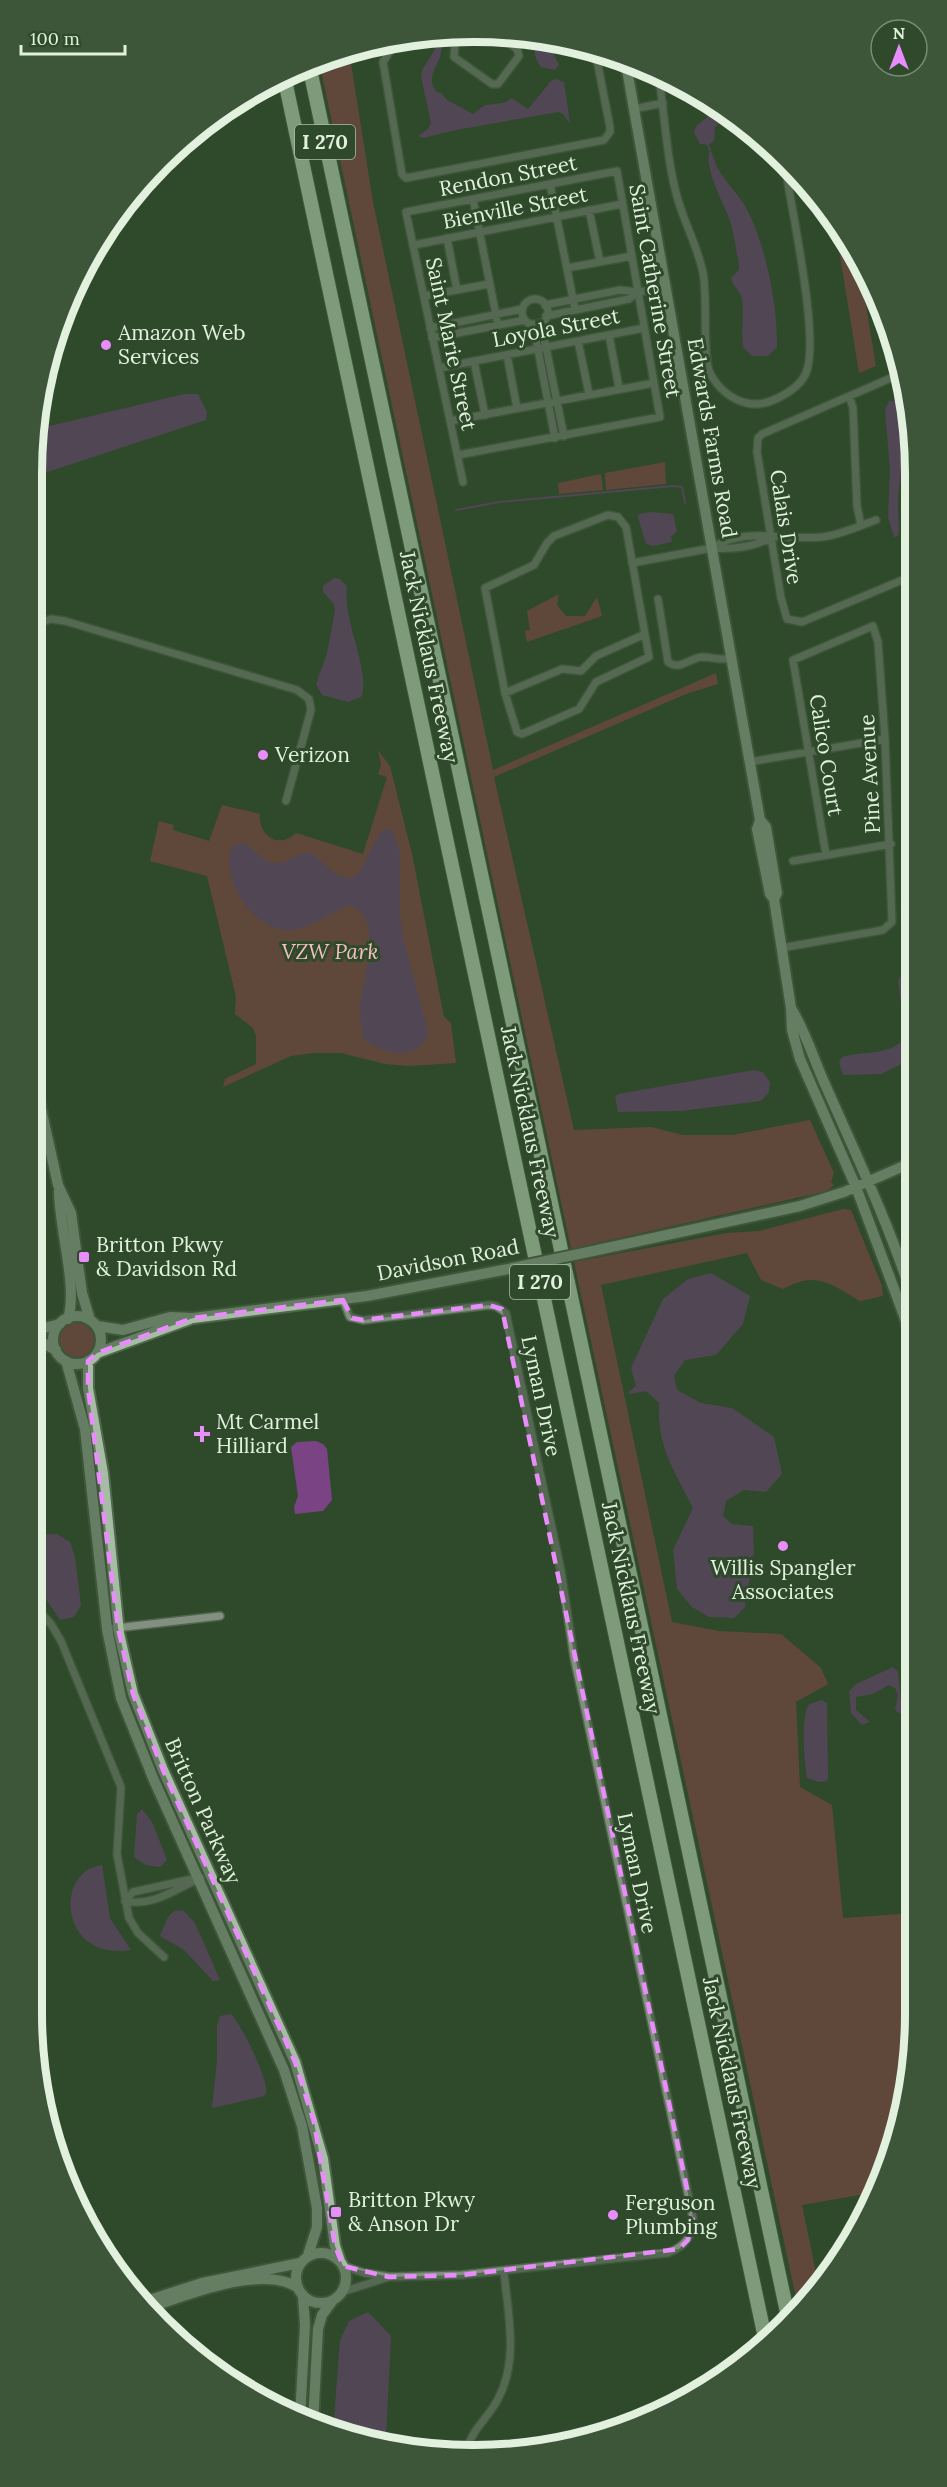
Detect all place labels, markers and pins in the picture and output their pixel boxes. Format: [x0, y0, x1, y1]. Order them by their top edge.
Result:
place label: Amazon Web Services [117, 319, 246, 370]
marker: Amazon Web Services [99, 338, 113, 352]
place label: Verizon [274, 741, 350, 768]
marker: Verizon [256, 748, 270, 762]
place label: Britton Pkwy & Davidson Rd [96, 1231, 237, 1282]
marker: Britton Pkwy & Davidson Rd [77, 1250, 91, 1264]
place label: Mt Carmel Hilliard [216, 1408, 319, 1459]
marker: Mt Carmel Hilliard [193, 1425, 211, 1443]
marker: Willis Spangler Associates [776, 1539, 790, 1553]
place label: Willis Spangler Associates [710, 1554, 856, 1605]
place label: Britton Pkwy & Anson Dr [348, 2186, 475, 2237]
place label: Ferguson Plumbing [625, 2189, 717, 2240]
marker: Britton Pkwy & Anson Dr [329, 2205, 343, 2219]
marker: Ferguson Plumbing [606, 2208, 620, 2222]

